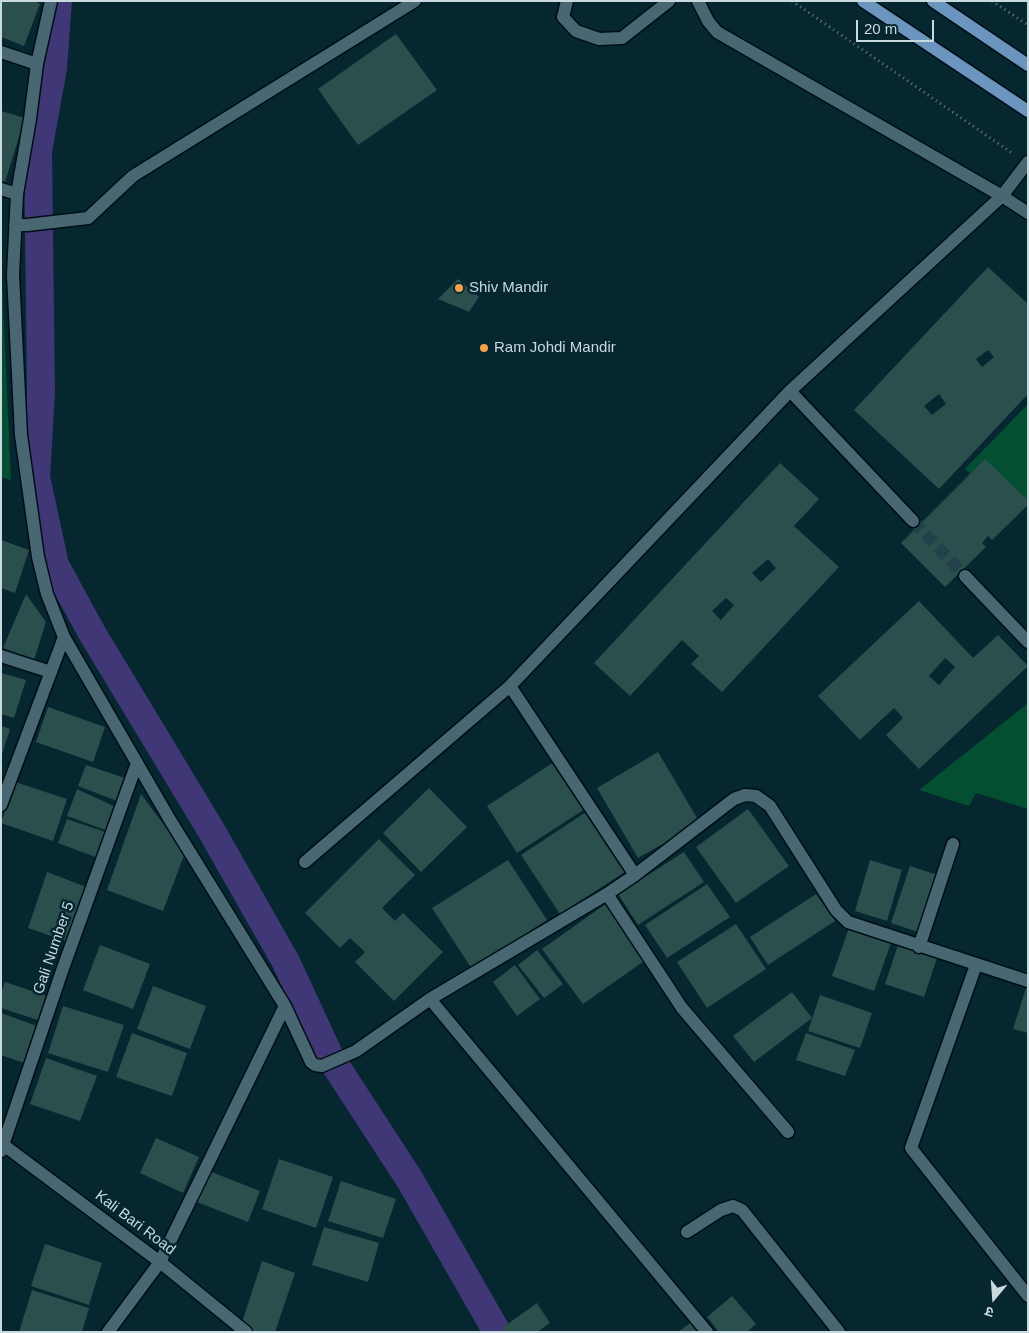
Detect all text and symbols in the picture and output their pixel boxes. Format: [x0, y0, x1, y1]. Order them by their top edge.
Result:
scale bar [859, 10, 936, 42]
text: 20 m [864, 20, 897, 37]
place label: Shiv Mandir [469, 279, 548, 297]
marker: Shiv Mandir [453, 282, 465, 294]
place label: Ram Johdi Mandir [494, 339, 616, 357]
marker: Ram Johdi Mandir [478, 342, 490, 354]
street label: Gali Number 5 [30, 899, 78, 997]
street label: Kali Bari Road [91, 1187, 179, 1259]
north arrow [969, 1273, 1019, 1323]
text: उ [983, 1303, 996, 1321]

